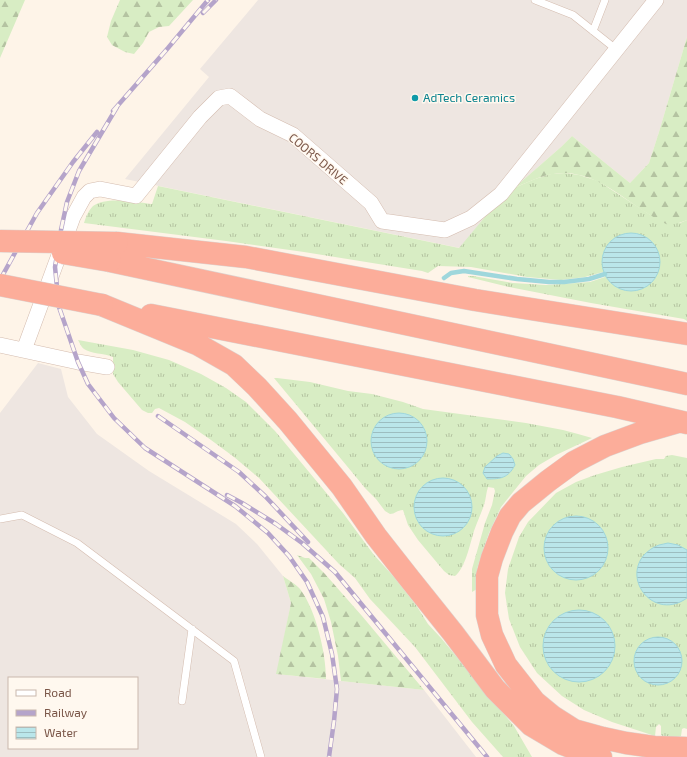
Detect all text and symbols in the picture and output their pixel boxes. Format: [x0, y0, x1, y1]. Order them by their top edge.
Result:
place label: AdTech Ceramics [423, 90, 515, 104]
marker: AdTech Ceramics [410, 93, 420, 103]
street label: COORS DRIVE [287, 130, 351, 187]
legend [8, 677, 138, 749]
text: Road [44, 685, 72, 699]
text: Railway [44, 705, 88, 719]
text: Water [44, 725, 78, 739]

